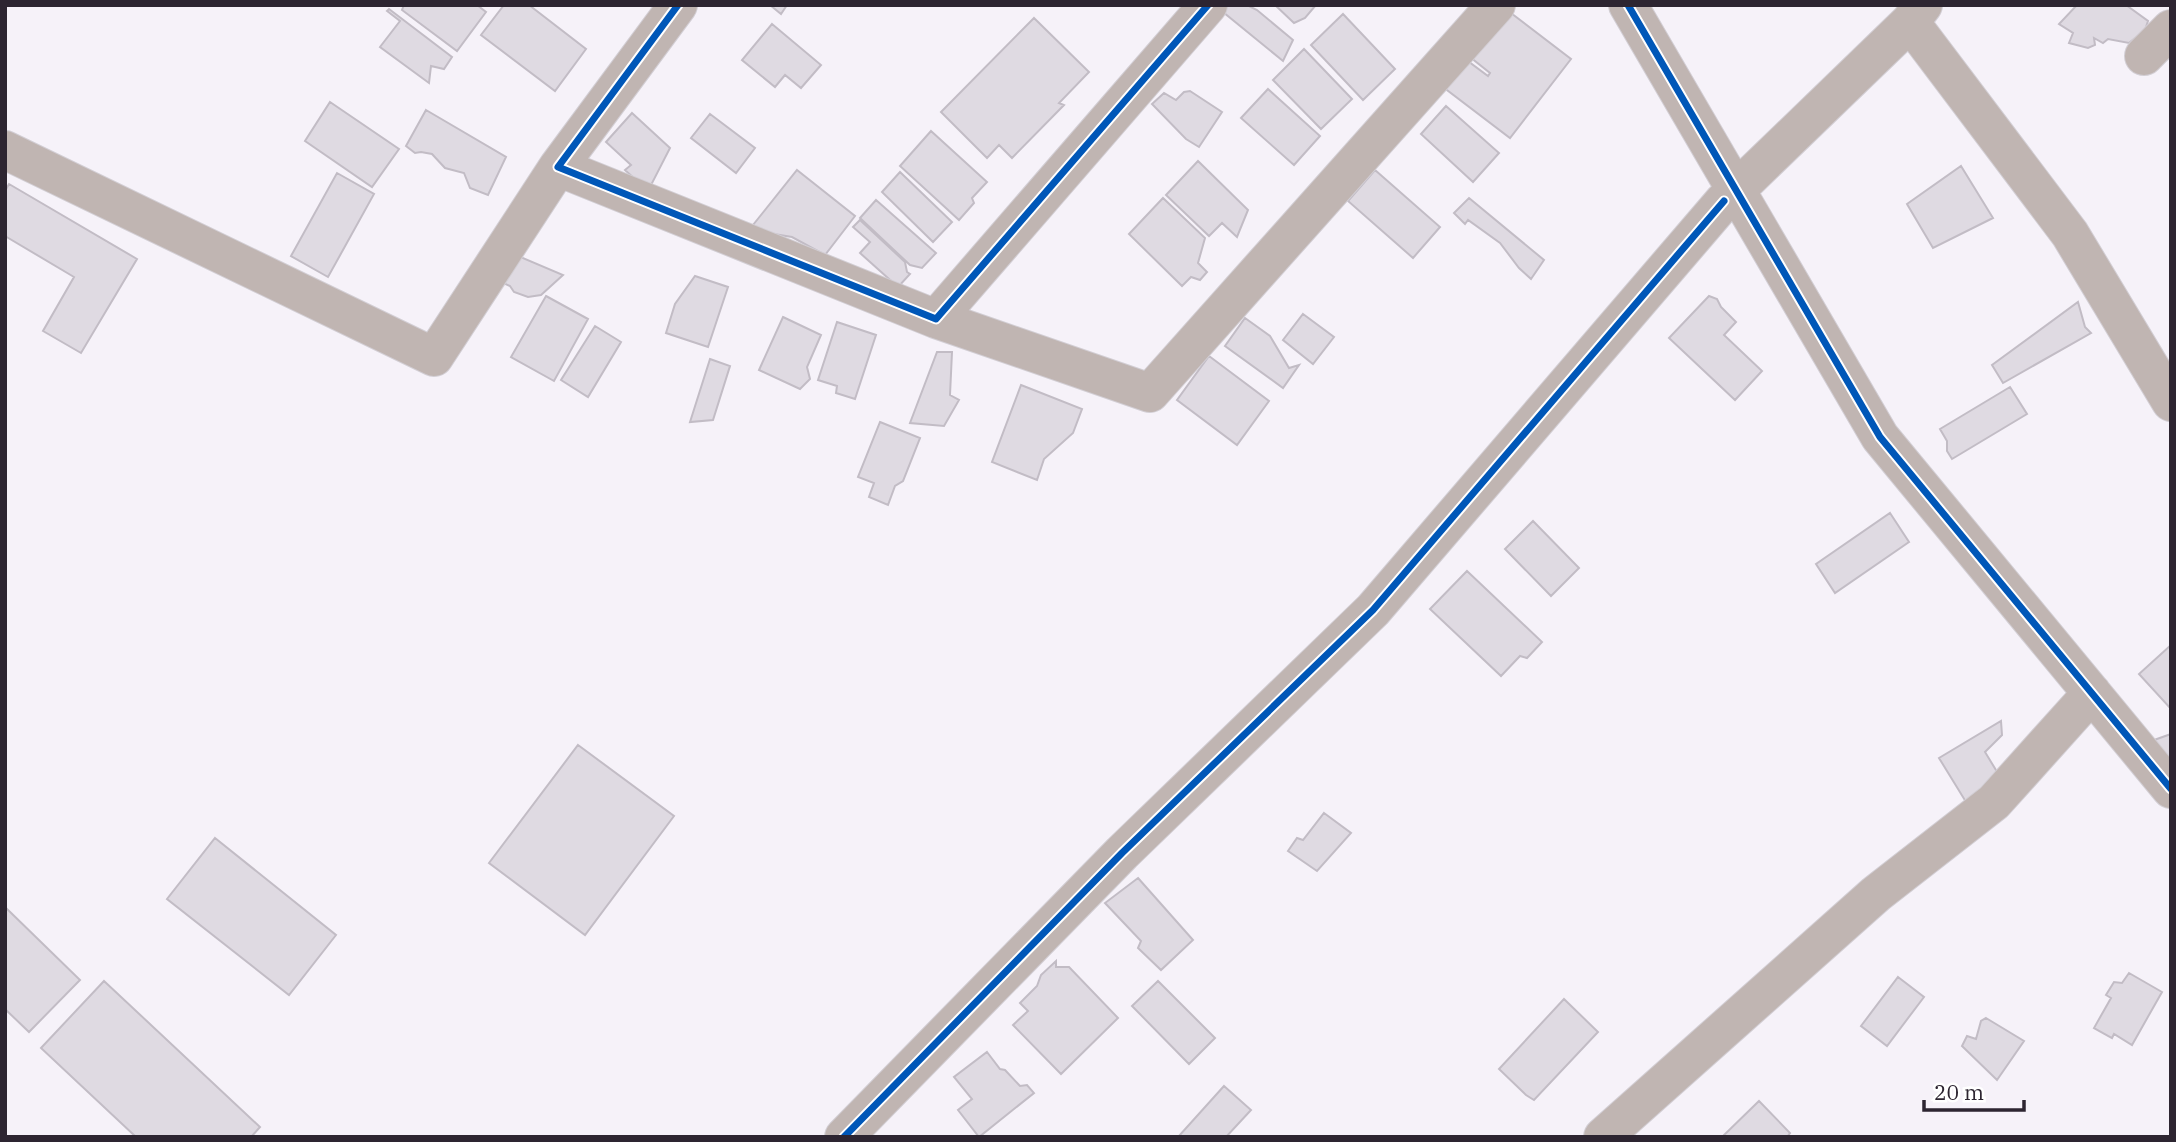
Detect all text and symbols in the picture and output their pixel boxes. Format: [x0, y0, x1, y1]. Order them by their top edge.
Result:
scale bar [1924, 1068, 2024, 1112]
text: 20 m [1934, 1078, 1984, 1106]

